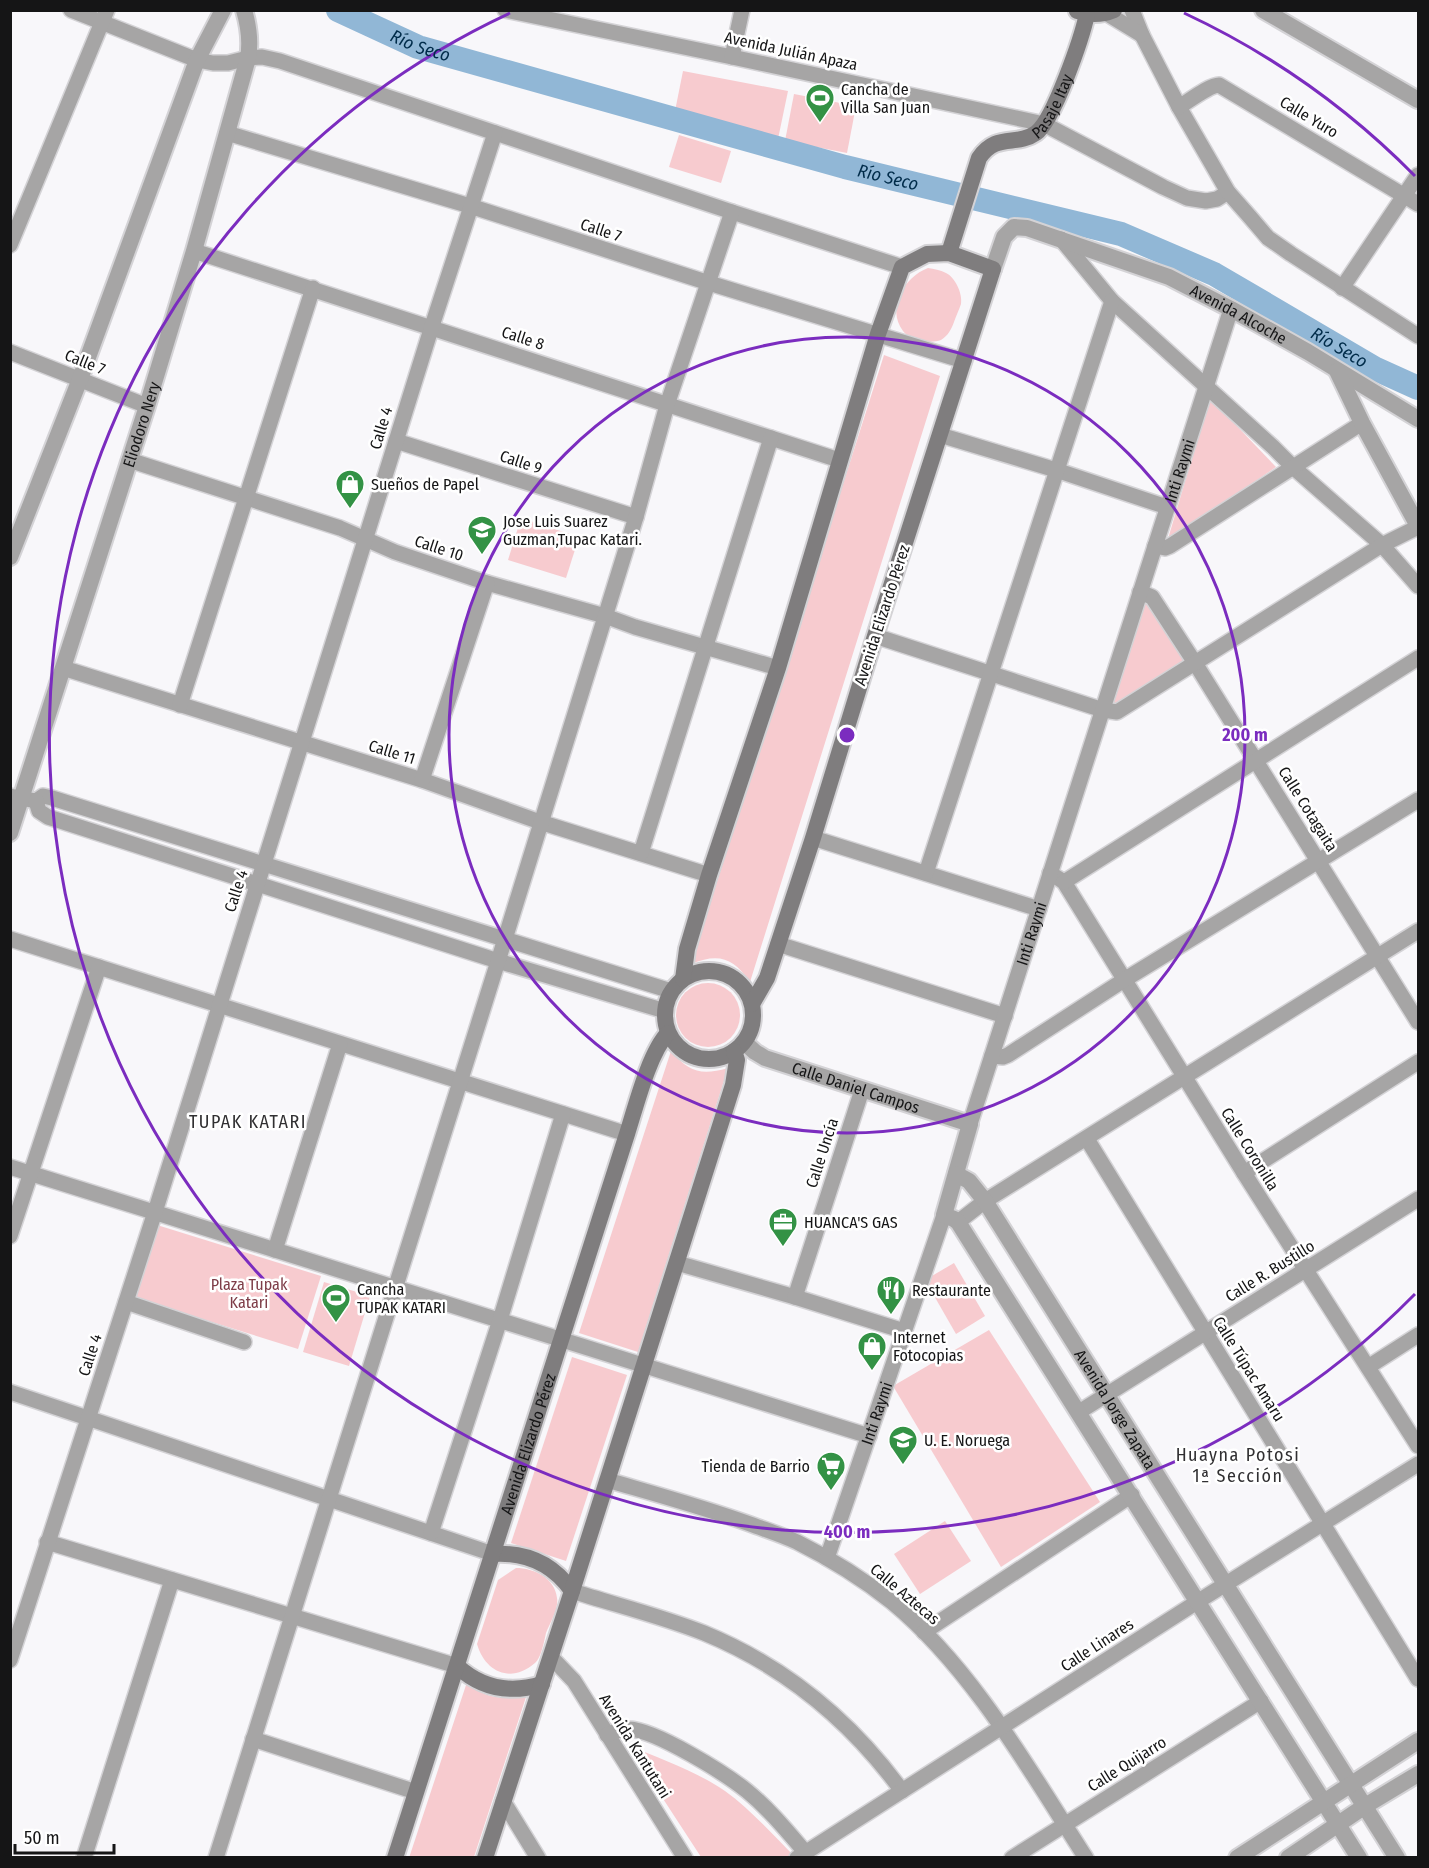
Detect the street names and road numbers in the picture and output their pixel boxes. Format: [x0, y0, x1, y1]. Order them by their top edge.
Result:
street label: Avenida Julián Apaza [723, 28, 859, 74]
street label: Pasaje Itay [1028, 70, 1077, 142]
street label: Calle Yuro [1276, 92, 1342, 142]
street label: Calle 7 [578, 214, 624, 246]
street label: Avenida Alcoche [1187, 280, 1290, 348]
street label: Calle 8 [499, 322, 547, 354]
street label: Calle 7 [62, 345, 109, 379]
street label: Eliodoro Nery [118, 379, 164, 470]
street label: Calle 4 [366, 404, 397, 452]
street label: Inti Raymi [1160, 437, 1198, 505]
street label: Calle 9 [497, 446, 545, 478]
street label: Calle 10 [412, 531, 466, 565]
street label: Avenida Elizardo Pérez [850, 542, 914, 688]
street label: Calle 11 [366, 736, 418, 768]
street label: Calle Cotagaita [1274, 763, 1342, 855]
street label: Calle 4 [220, 867, 252, 915]
street label: Inti Raymi [1012, 900, 1050, 968]
street label: Calle Daniel Campos [790, 1058, 922, 1117]
street label: Calle Coronilla [1217, 1104, 1283, 1194]
street label: Calle Uncía [802, 1116, 842, 1190]
street label: Calle R. Bustillo [1222, 1236, 1318, 1306]
street label: Calle Túpac Amaru [1209, 1313, 1289, 1425]
street label: Calle 4 [74, 1331, 106, 1379]
street label: Avenida Jorge Zapata [1071, 1346, 1160, 1473]
street label: Avenida Elizardo Pérez [496, 1371, 559, 1517]
street label: Inti Raymi [857, 1379, 896, 1447]
street label: Calle Aztecas [867, 1560, 944, 1629]
street label: Calle Linares [1057, 1614, 1137, 1676]
street label: Avenida Kantutani [595, 1690, 675, 1802]
street label: Calle Quijarro [1084, 1732, 1170, 1796]

